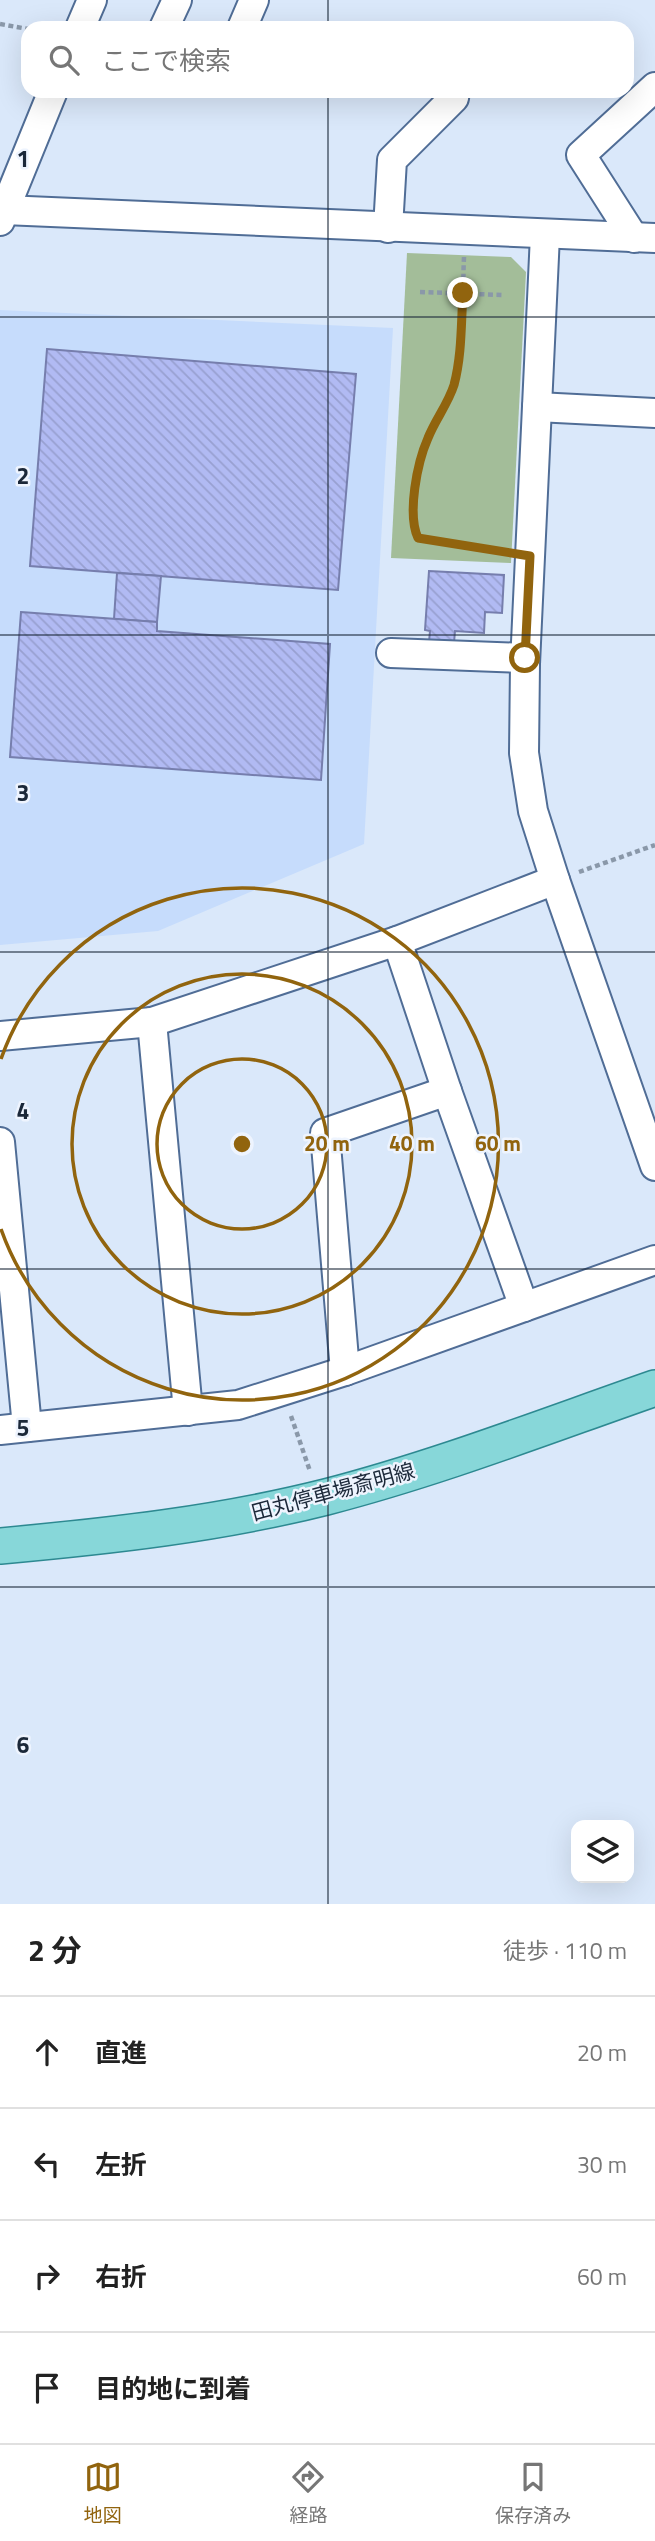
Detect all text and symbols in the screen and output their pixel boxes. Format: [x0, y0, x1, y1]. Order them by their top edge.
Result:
search box [21, 21, 634, 98]
icon: search [45, 41, 83, 79]
text: ここで検索 [101, 41, 231, 80]
text: 1 [17, 141, 29, 176]
route end [447, 277, 478, 308]
text: 2 [17, 458, 29, 493]
route start [509, 642, 540, 673]
text: 3 [17, 775, 29, 810]
text: 4 [17, 1093, 29, 1128]
text: 20 m [304, 1127, 350, 1159]
text: 40 m [389, 1127, 435, 1159]
text: 60 m [475, 1127, 521, 1159]
centre of rings [230, 1132, 254, 1156]
text: 5 [17, 1410, 29, 1445]
street label: 田丸停車場斎明線 [247, 1454, 418, 1528]
text: 6 [17, 1727, 30, 1762]
map controls [571, 1820, 634, 1883]
button: layers [571, 1820, 634, 1883]
text: 2 分 [28, 1927, 81, 1973]
text: 徒歩 · 110 m [503, 1933, 627, 1968]
icon: ahead [28, 2033, 66, 2071]
text: 直進 [95, 2033, 147, 2072]
text: 20 m [577, 2035, 627, 2070]
icon: left [28, 2145, 66, 2183]
text: 左折 [95, 2145, 147, 2184]
text: 30 m [577, 2147, 627, 2182]
icon: right [28, 2257, 66, 2295]
text: 右折 [95, 2257, 147, 2296]
text: 60 m [577, 2259, 627, 2294]
icon: arrive [28, 2369, 66, 2407]
text: 目的地に到着 [95, 2369, 251, 2408]
tab: 地図 [84, 2458, 122, 2529]
tab: 経路 [289, 2458, 327, 2529]
tab: 保存済み [495, 2458, 571, 2529]

